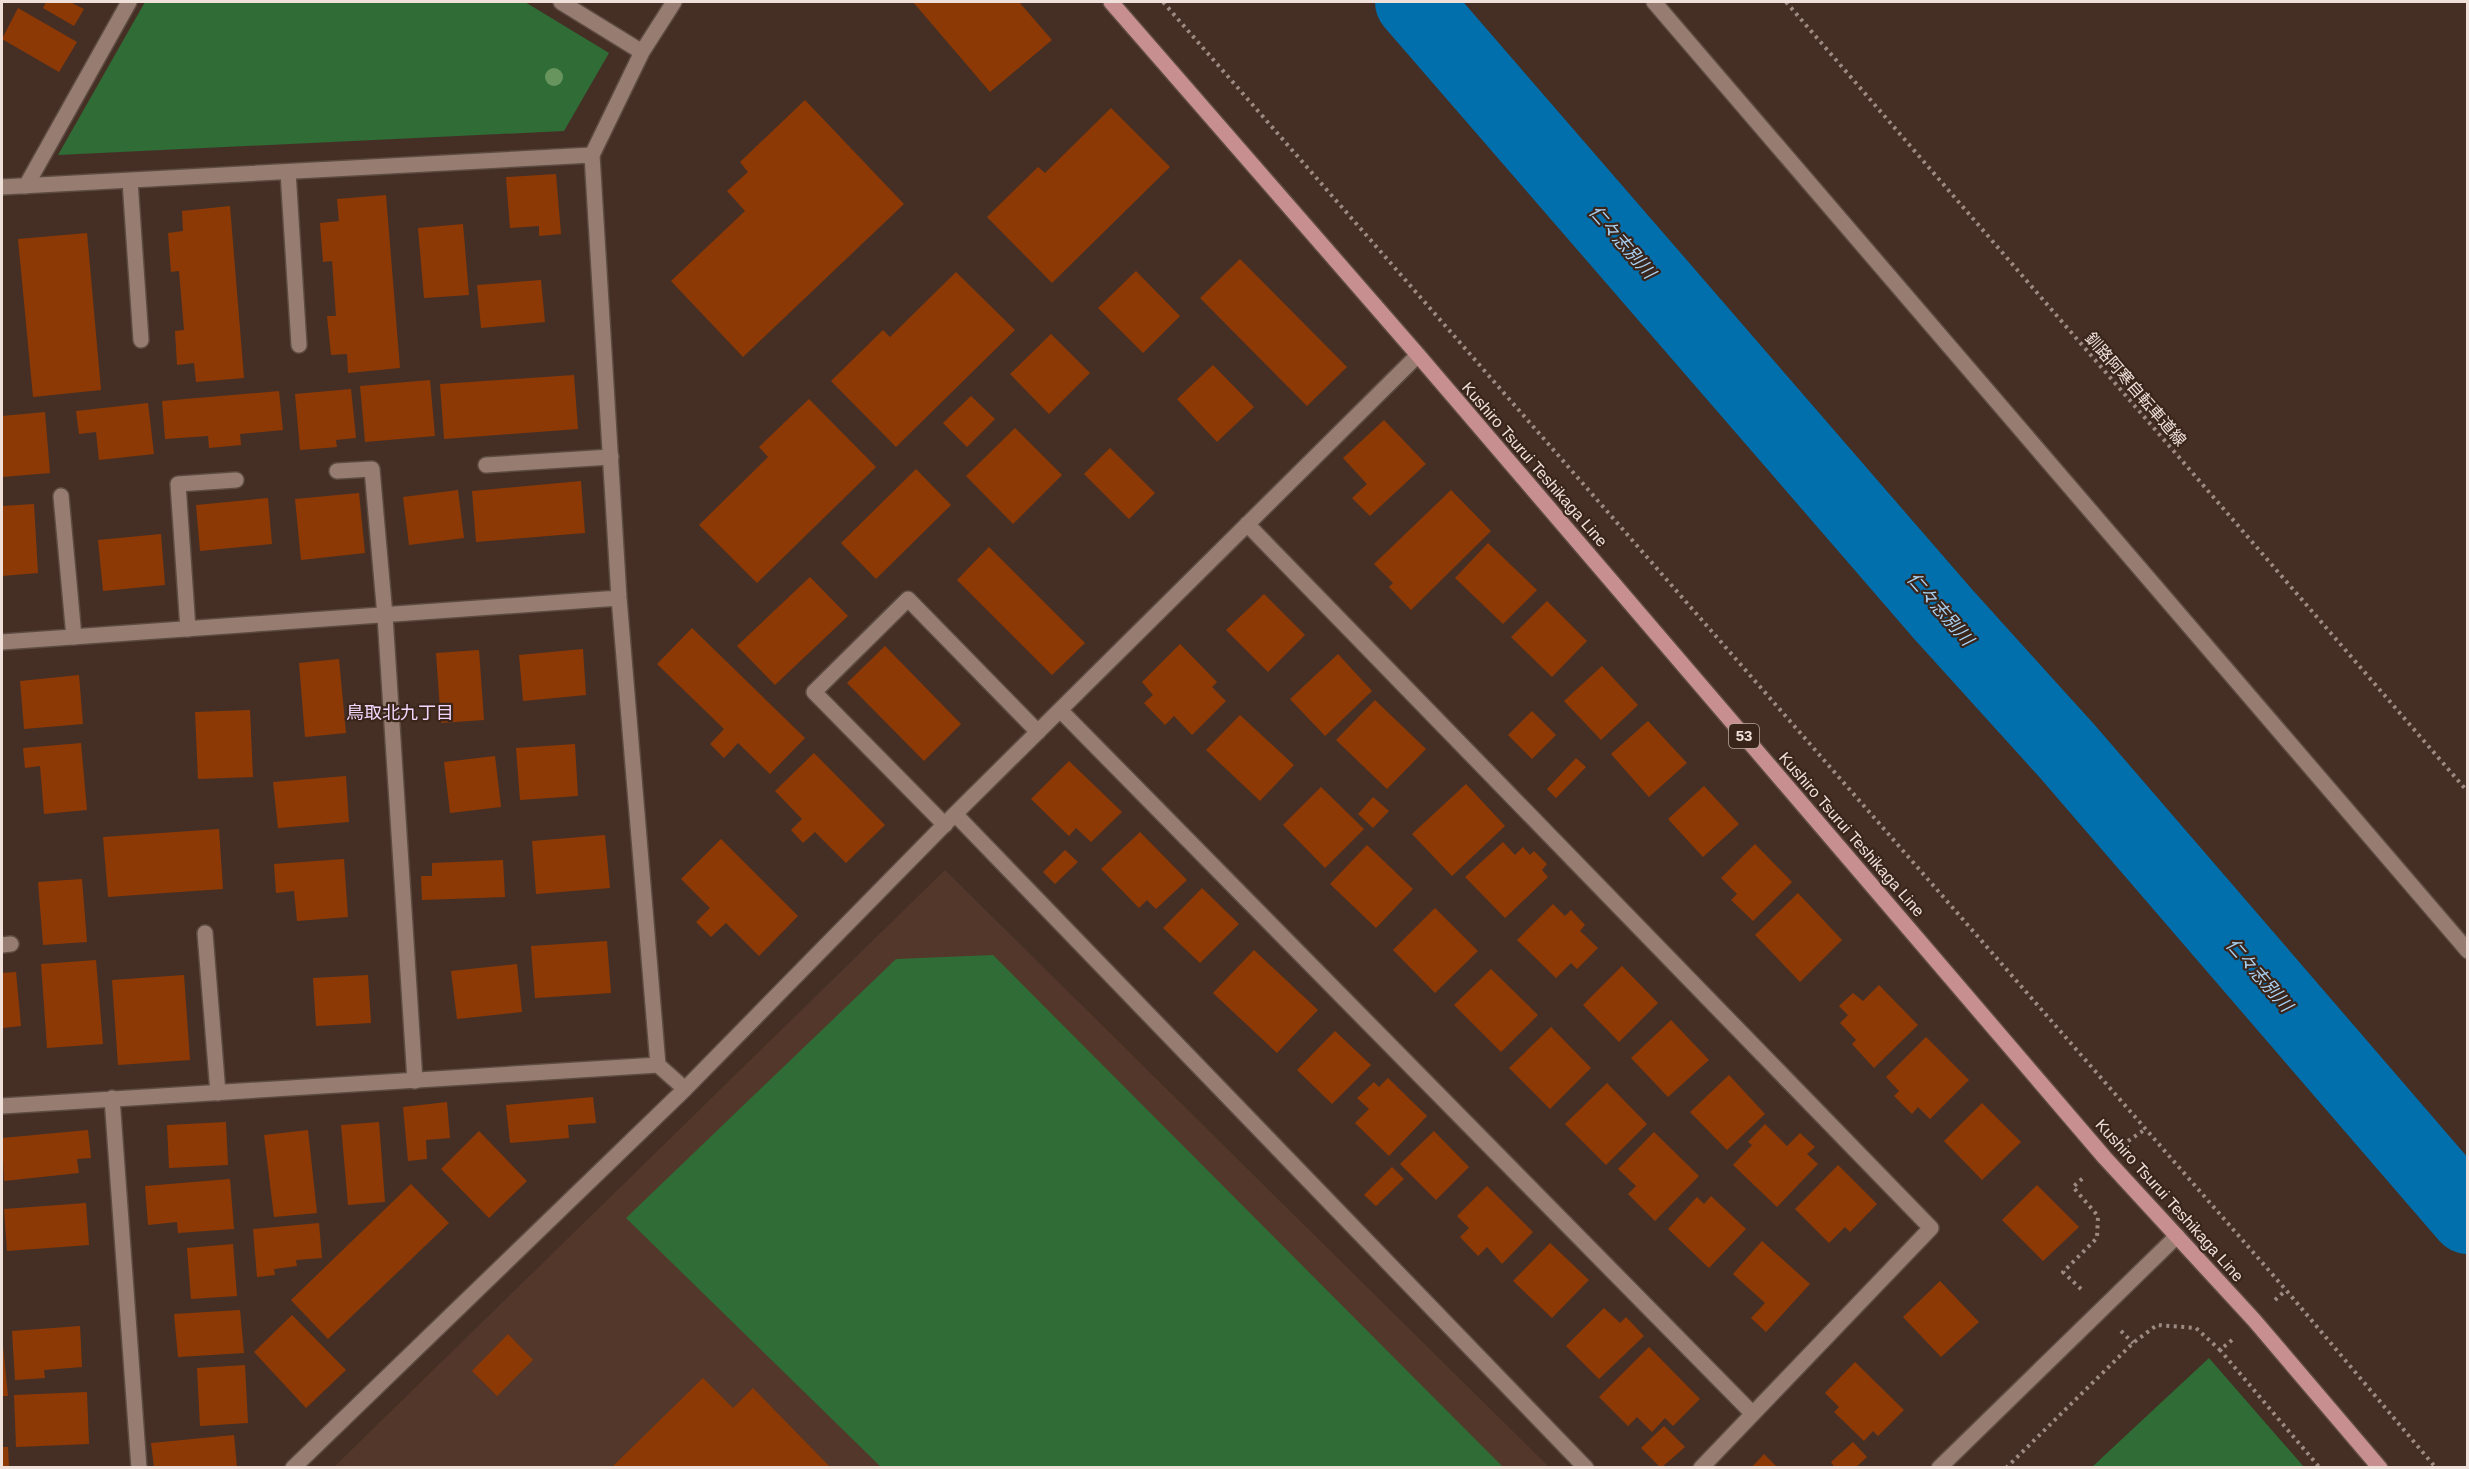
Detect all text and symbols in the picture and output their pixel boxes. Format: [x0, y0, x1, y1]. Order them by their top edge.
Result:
water label: 仁々志別川 [1585, 201, 1660, 284]
street label: 釧路阿寒自転車道線 [2082, 329, 2189, 449]
street label: Kushiro Tsurui Teshikaga Line [1459, 379, 1611, 550]
water label: 仁々志別川 [1903, 568, 1978, 651]
district label: 鳥取北九丁目 [346, 703, 454, 723]
road number: 53 [1729, 724, 1759, 748]
street label: Kushiro Tsurui Teshikaga Line [1776, 749, 1928, 920]
water label: 仁々志別川 [2222, 934, 2297, 1017]
street label: Kushiro Tsurui Teshikaga Line [2092, 1116, 2247, 1285]

